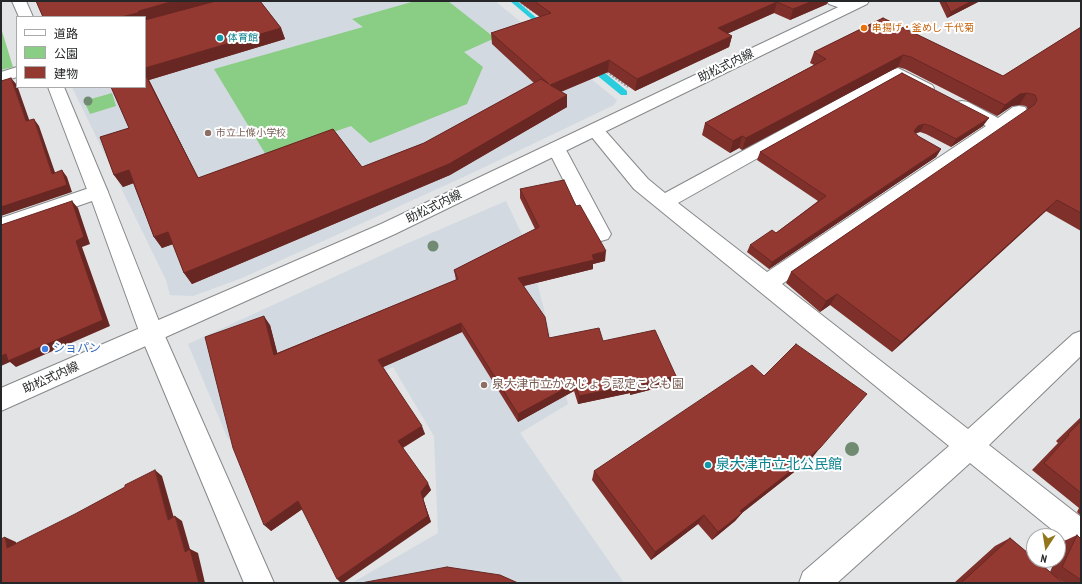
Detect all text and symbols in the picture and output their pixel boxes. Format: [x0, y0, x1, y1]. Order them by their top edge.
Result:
legend [16, 16, 146, 88]
place label: 串揚げ・釜めし 千代菊 [872, 22, 974, 34]
marker: 串揚げ・釜めし 千代菊 [859, 23, 869, 33]
text: 道路 [54, 26, 78, 41]
place label: 体育館 [228, 32, 258, 44]
marker: 体育館 [215, 33, 225, 43]
text: 公園 [54, 46, 78, 61]
street label: 助松式内線 [696, 46, 756, 86]
text: 建物 [54, 66, 78, 81]
place label: 市立上條小学校 [216, 127, 286, 139]
marker: 市立上條小学校 [203, 128, 213, 138]
street label: 助松式内線 [404, 187, 464, 227]
place label: ショパン [53, 342, 101, 356]
marker: ショパン [40, 344, 50, 354]
street label: 助松式内線 [21, 359, 81, 397]
place label: 泉大津市立かみじょう認定こども園 [492, 378, 684, 392]
marker: 泉大津市立かみじょう認定こども園 [479, 380, 489, 390]
place label: 泉大津市立北公民館 [716, 457, 842, 473]
marker: 泉大津市立北公民館 [703, 460, 713, 470]
north arrow [1026, 528, 1066, 568]
text: N [1039, 551, 1048, 566]

